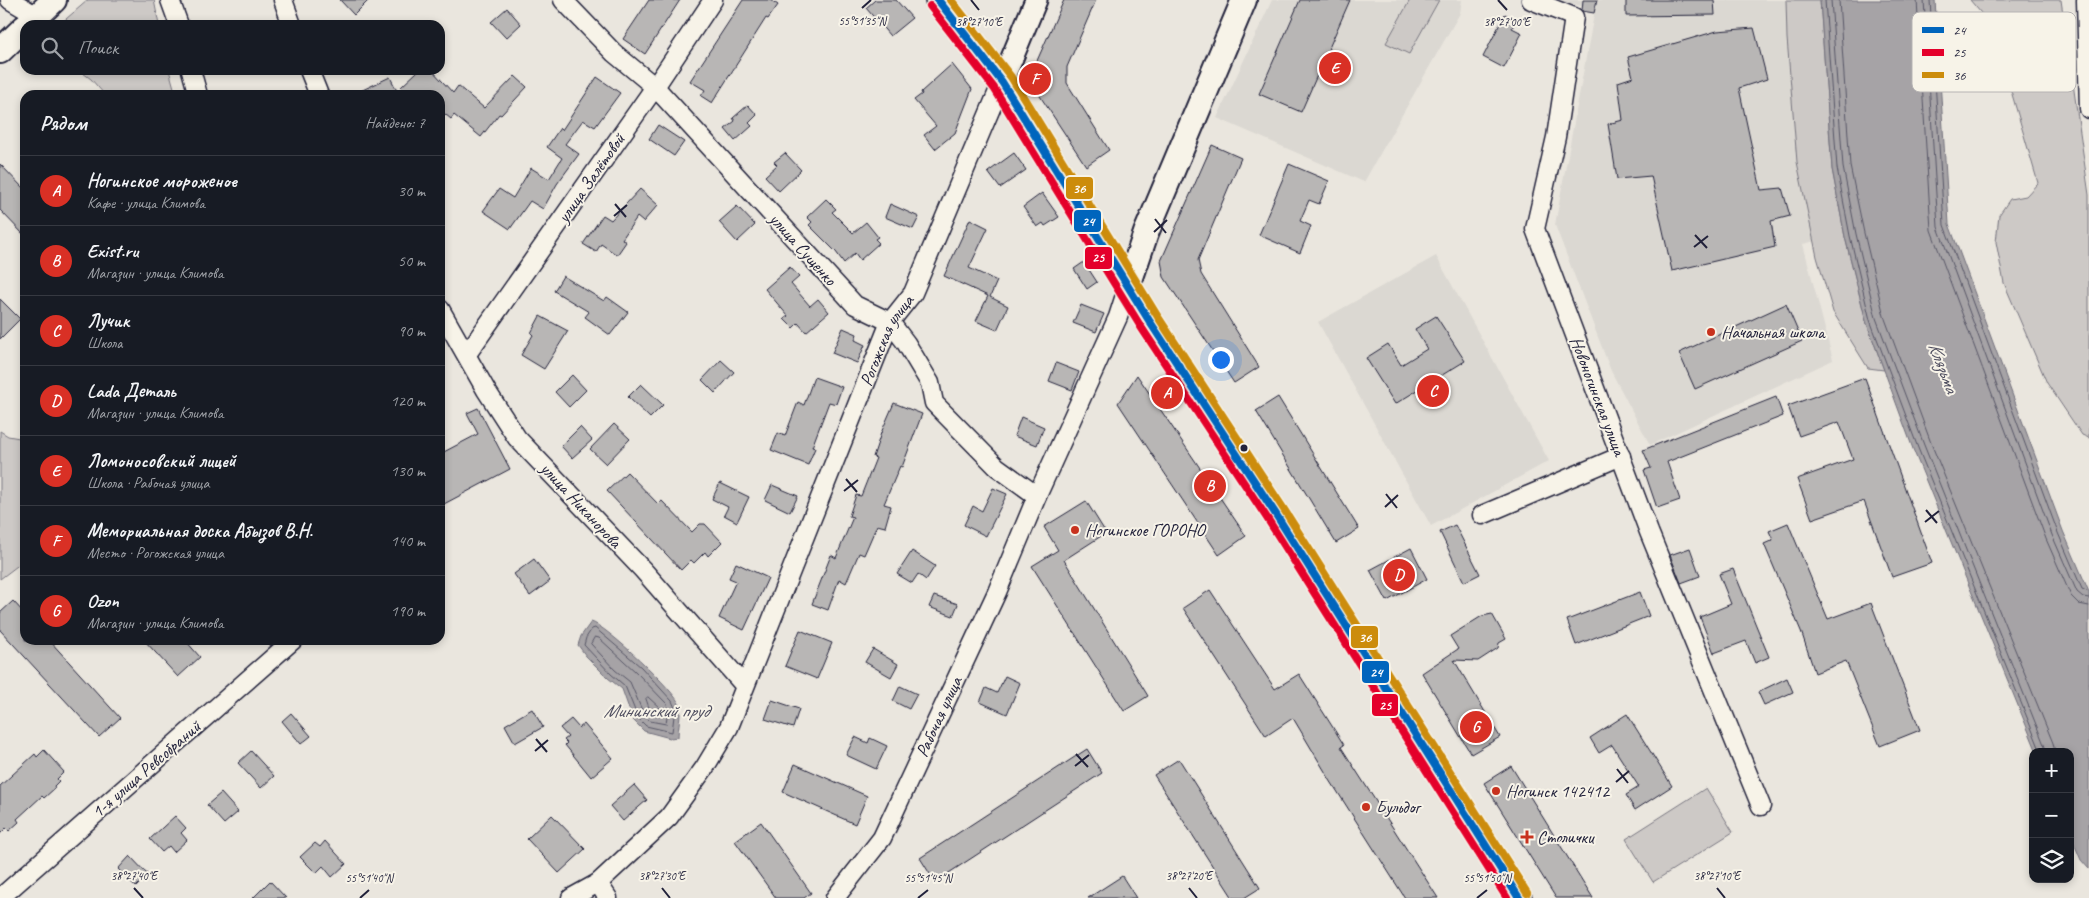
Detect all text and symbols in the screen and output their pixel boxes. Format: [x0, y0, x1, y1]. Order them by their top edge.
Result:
legend [1912, 12, 2076, 92]
text: 55°51'35"N [838, 13, 887, 29]
text: 38°27'10"E [956, 14, 1004, 30]
text: 38°27'00"E [1484, 14, 1532, 30]
search box [20, 20, 445, 75]
text: 24 [1953, 22, 1967, 39]
icon: search [38, 34, 66, 62]
text: Поиск [78, 36, 118, 60]
text: 25 [1953, 44, 1966, 61]
pin: E [1319, 49, 1351, 87]
pin: F [1019, 60, 1051, 98]
text: 36 [1953, 67, 1966, 84]
text: Рядом [40, 110, 87, 136]
text: Найдено: 7 [365, 113, 425, 133]
street label: улица Залётовой [552, 128, 631, 228]
text: Ногинское мороженое [87, 169, 237, 193]
line badge: 36 [1065, 176, 1094, 200]
text: 36 [1073, 180, 1087, 197]
text: A [52, 181, 60, 201]
text: 30 m [398, 181, 425, 201]
text: Кафе · улица Климова [87, 193, 205, 213]
street label: улица Сущенко [764, 207, 842, 291]
line badge: 24 [1073, 209, 1102, 233]
text: 24 [1082, 213, 1096, 230]
text: Exist.ru [87, 239, 138, 263]
line badge: 25 [1084, 246, 1113, 270]
text: 25 [1092, 249, 1106, 266]
text: B [52, 251, 60, 271]
text: 50 m [398, 251, 425, 271]
text: Магазин · улица Климова [87, 263, 223, 283]
street label: Рогожская улица [855, 289, 919, 389]
text: Лучик [87, 309, 129, 333]
text: C [52, 321, 60, 341]
text: 90 m [398, 321, 425, 341]
place label: Начальная школа [1721, 321, 1826, 343]
marker: Начальная школа [1705, 326, 1717, 338]
text: Школа [87, 333, 122, 353]
street label: Новоногинская улица [1565, 333, 1631, 460]
water label: Клязьма [1923, 339, 1964, 398]
your location [1208, 347, 1234, 373]
pin: C [1417, 372, 1449, 410]
pin: A [1151, 374, 1183, 412]
text: Lada Деталь [87, 379, 176, 403]
text: D [51, 391, 61, 411]
text: 120 m [391, 391, 425, 411]
text: Магазин · улица Климова [87, 403, 223, 423]
unlabelled marker [1239, 443, 1249, 453]
text: Ломоносовский лицей [87, 449, 236, 473]
street label: улица Никанорова [535, 457, 627, 554]
text: E [52, 461, 60, 481]
text: 130 m [391, 461, 425, 481]
pin: B [1194, 467, 1226, 505]
text: Школа · Рабочая улица [87, 473, 209, 493]
text: Мемориальная доска Абызов В.Н. [87, 519, 312, 543]
place label: Ногинское ГОРОНО [1085, 519, 1207, 541]
marker: Ногинское ГОРОНО [1069, 524, 1081, 536]
text: F [52, 531, 60, 551]
text: 140 m [391, 531, 425, 551]
text: Место · Рогожская улица [87, 543, 224, 563]
pin: D [1383, 556, 1415, 594]
text: Ozon [87, 589, 119, 613]
text: G [52, 601, 60, 621]
text: 190 m [391, 601, 425, 621]
text: Магазин · улица Климова [87, 613, 223, 633]
line badge: 36 [1350, 625, 1379, 649]
text: 36 [1359, 629, 1373, 646]
line badge: 24 [1361, 660, 1390, 684]
text: 24 [1370, 664, 1384, 681]
street label: Рабочая улица [910, 672, 967, 760]
line badge: 25 [1371, 693, 1399, 717]
text: 25 [1379, 697, 1393, 714]
water label: Мининский пруд [603, 699, 713, 723]
pin: G [1460, 708, 1492, 746]
street label: 1-я улица Ревсобраний [87, 714, 206, 823]
map controls [2029, 748, 2074, 883]
button: + [2029, 748, 2074, 793]
place label: Ногинск 142412 [1506, 780, 1611, 802]
marker: Ногинск 142412 [1490, 785, 1502, 797]
button: − [2029, 793, 2074, 838]
place label: Бульдог [1376, 796, 1423, 818]
marker: Бульдог [1360, 801, 1372, 813]
place label: Столички [1537, 826, 1595, 848]
marker: Столички [1521, 831, 1533, 843]
button: layers [2029, 838, 2074, 883]
text: 38°27'40"E [111, 868, 159, 884]
text: 38°27'30"E [639, 868, 687, 884]
text: 38°27'20"E [1166, 868, 1214, 884]
text: 38°27'10"E [1694, 868, 1742, 884]
text: 55°51'40"N [345, 870, 394, 886]
text: 55°51'45"N [904, 870, 953, 886]
text: 55°51'50"N [1463, 870, 1512, 886]

